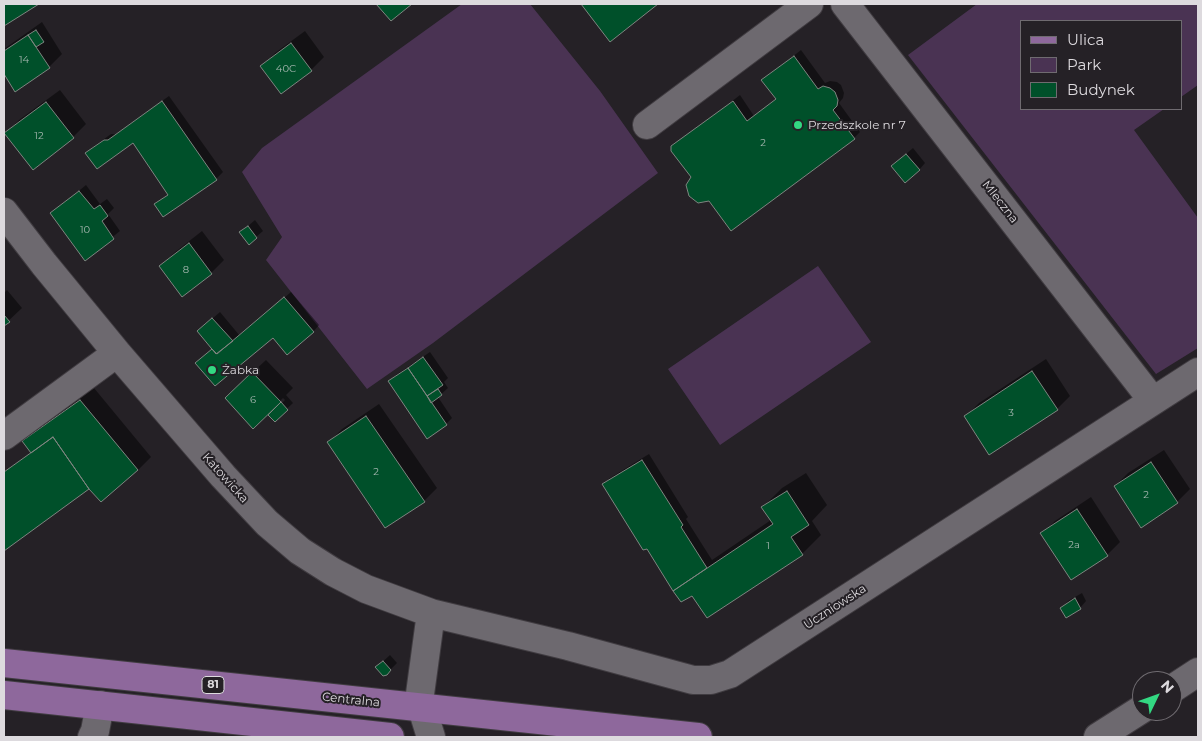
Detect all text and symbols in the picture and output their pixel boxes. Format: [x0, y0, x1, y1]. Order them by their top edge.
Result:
legend [1020, 20, 1182, 110]
text: Ulica [1067, 30, 1104, 49]
house number: 14 [19, 54, 29, 66]
text: Park [1067, 55, 1101, 74]
house number: 40C [276, 63, 296, 75]
text: Budynek [1067, 80, 1135, 99]
place label: Przedszkole nr 7 [808, 118, 906, 132]
marker: Przedszkole nr 7 [792, 119, 804, 131]
house number: 12 [34, 130, 44, 142]
house number: 2 [760, 137, 766, 149]
street label: Mleczna [979, 178, 1021, 226]
house number: 10 [80, 224, 90, 236]
house number: 8 [183, 264, 189, 276]
place label: Żabka [222, 363, 259, 377]
marker: Żabka [206, 364, 218, 376]
house number: 6 [250, 394, 256, 406]
house number: 3 [1008, 407, 1014, 419]
street label: Katowicka [199, 450, 251, 506]
house number: 2 [373, 466, 379, 478]
house number: 2 [1143, 489, 1149, 501]
house number: 2a [1068, 539, 1080, 551]
house number: 1 [766, 540, 770, 552]
street label: Uczniowska [801, 582, 869, 632]
north arrow [1132, 671, 1182, 721]
road number: 81 [202, 676, 224, 694]
text: N [1157, 676, 1178, 697]
street label: Centralna [321, 690, 381, 710]

